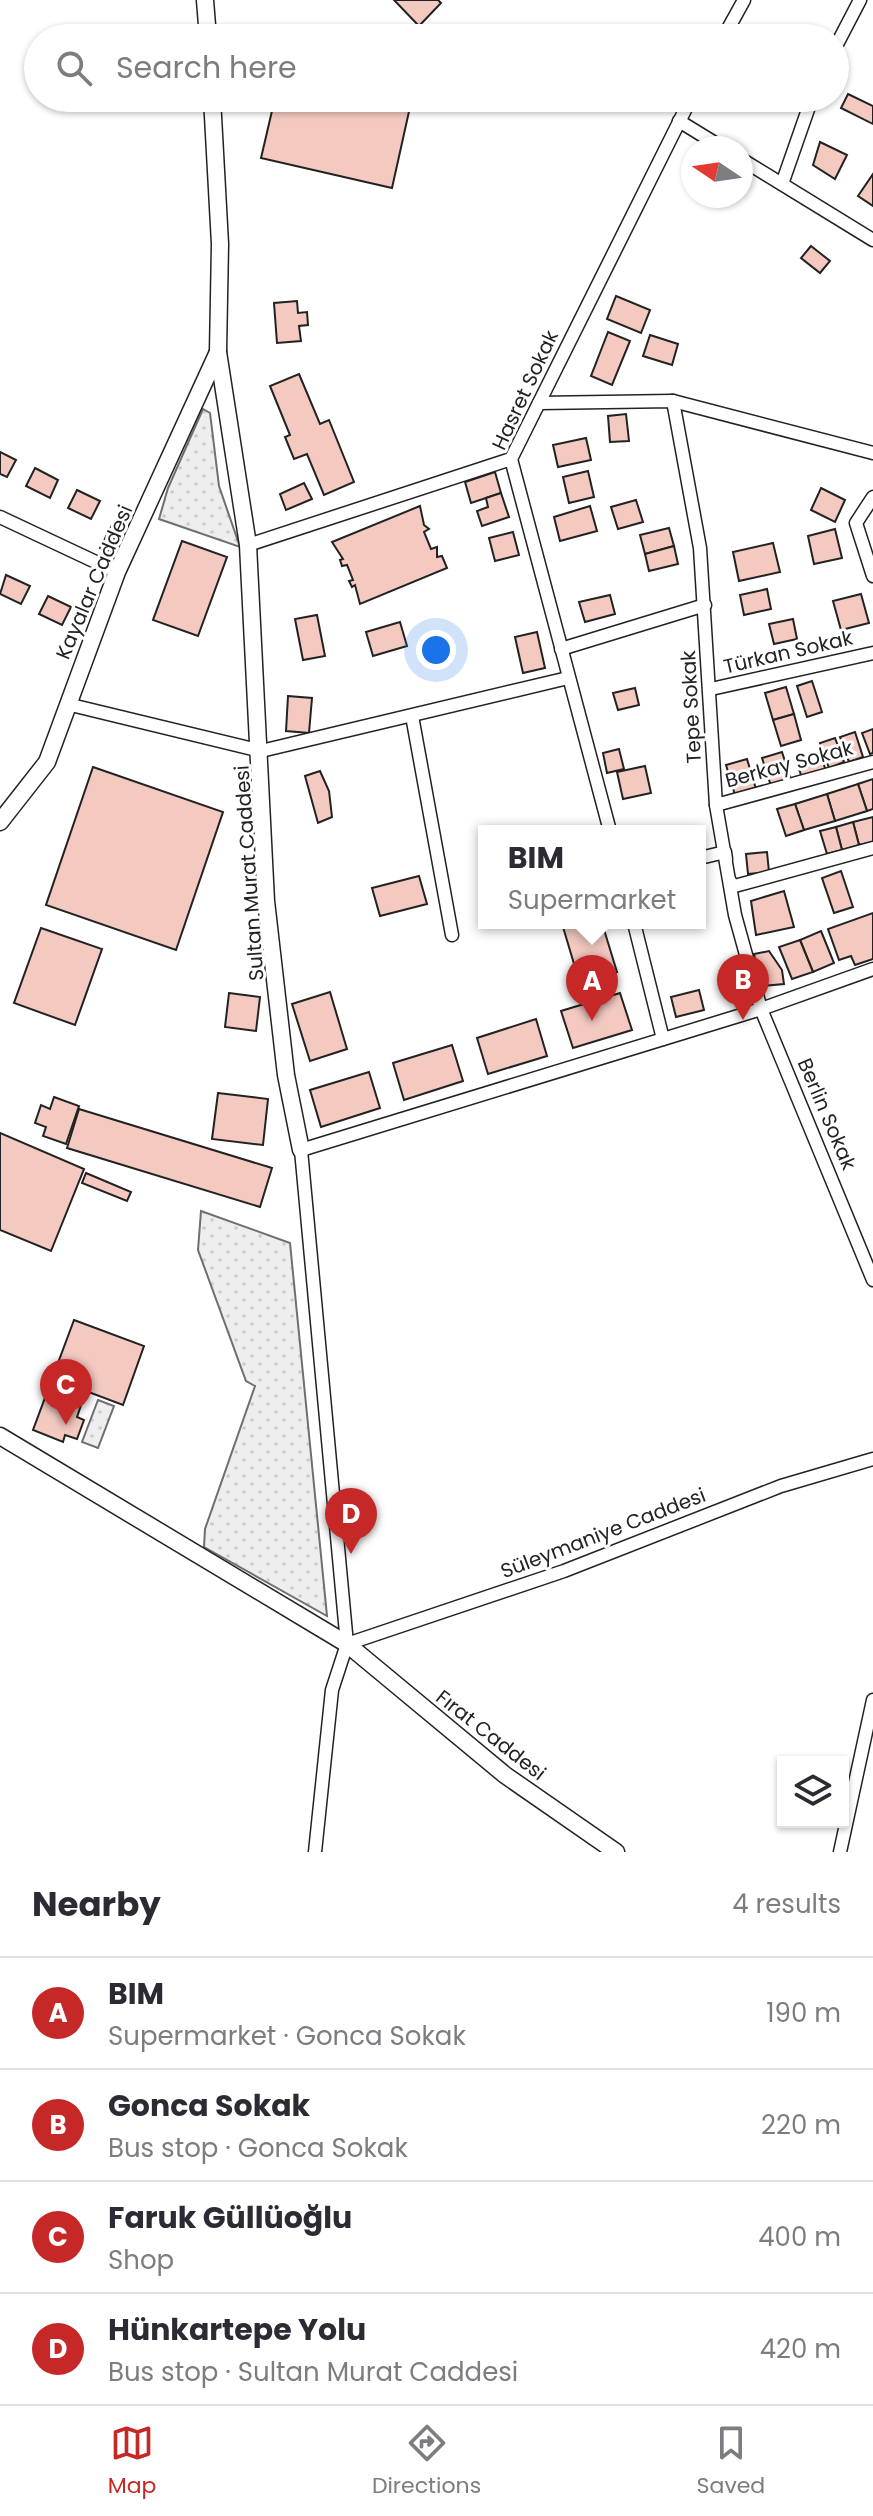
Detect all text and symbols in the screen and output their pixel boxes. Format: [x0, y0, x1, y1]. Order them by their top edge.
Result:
search box [24, 24, 849, 112]
icon: search [52, 46, 96, 90]
text: Search here [116, 46, 297, 89]
north arrow [681, 136, 753, 208]
street label: Hasret Sokak [485, 325, 565, 454]
street label: Kayalar Caddesi [49, 500, 139, 664]
street label: Türkan Sokak [721, 623, 856, 680]
your location [416, 630, 456, 670]
street label: Tepe Sokak [674, 649, 708, 764]
street label: Berkay Sokak [722, 733, 857, 795]
street label: Sultan Murat Caddesi [228, 764, 270, 982]
popup [478, 825, 706, 929]
text: BIM [508, 836, 564, 879]
text: Supermarket [508, 882, 676, 918]
pin: B [717, 954, 769, 1020]
pin: A [566, 955, 618, 1021]
street label: Berlin Sokak [791, 1054, 863, 1175]
pin: C [40, 1359, 92, 1425]
street label: Süleymaniye Caddesi [496, 1481, 710, 1585]
pin: D [325, 1488, 377, 1554]
street label: Fırat Caddesi [430, 1683, 552, 1787]
map controls [777, 1756, 849, 1828]
button: layers [777, 1756, 849, 1828]
text: Nearby [32, 1880, 161, 1928]
text: 4 results [732, 1886, 841, 1922]
text: BIM [108, 1972, 164, 2015]
text: A [48, 1995, 68, 2031]
text: 190 m [766, 1995, 841, 2031]
text: Supermarket · Gonca Sokak [108, 2018, 466, 2054]
text: Gonca Sokak [108, 2084, 310, 2127]
text: B [49, 2107, 67, 2143]
text: 220 m [761, 2107, 841, 2143]
text: Bus stop · Gonca Sokak [108, 2130, 408, 2166]
text: Faruk Güllüoğlu [108, 2196, 352, 2239]
text: C [48, 2219, 68, 2255]
text: 400 m [758, 2219, 841, 2255]
text: Shop [108, 2242, 174, 2278]
text: Hünkartepe Yolu [108, 2308, 366, 2351]
text: D [49, 2331, 67, 2367]
text: 420 m [760, 2331, 841, 2367]
text: Bus stop · Sultan Murat Caddesi [108, 2354, 518, 2390]
tab: Map [108, 2421, 156, 2502]
tab: Directions [372, 2421, 481, 2502]
tab: Saved [697, 2421, 765, 2502]

